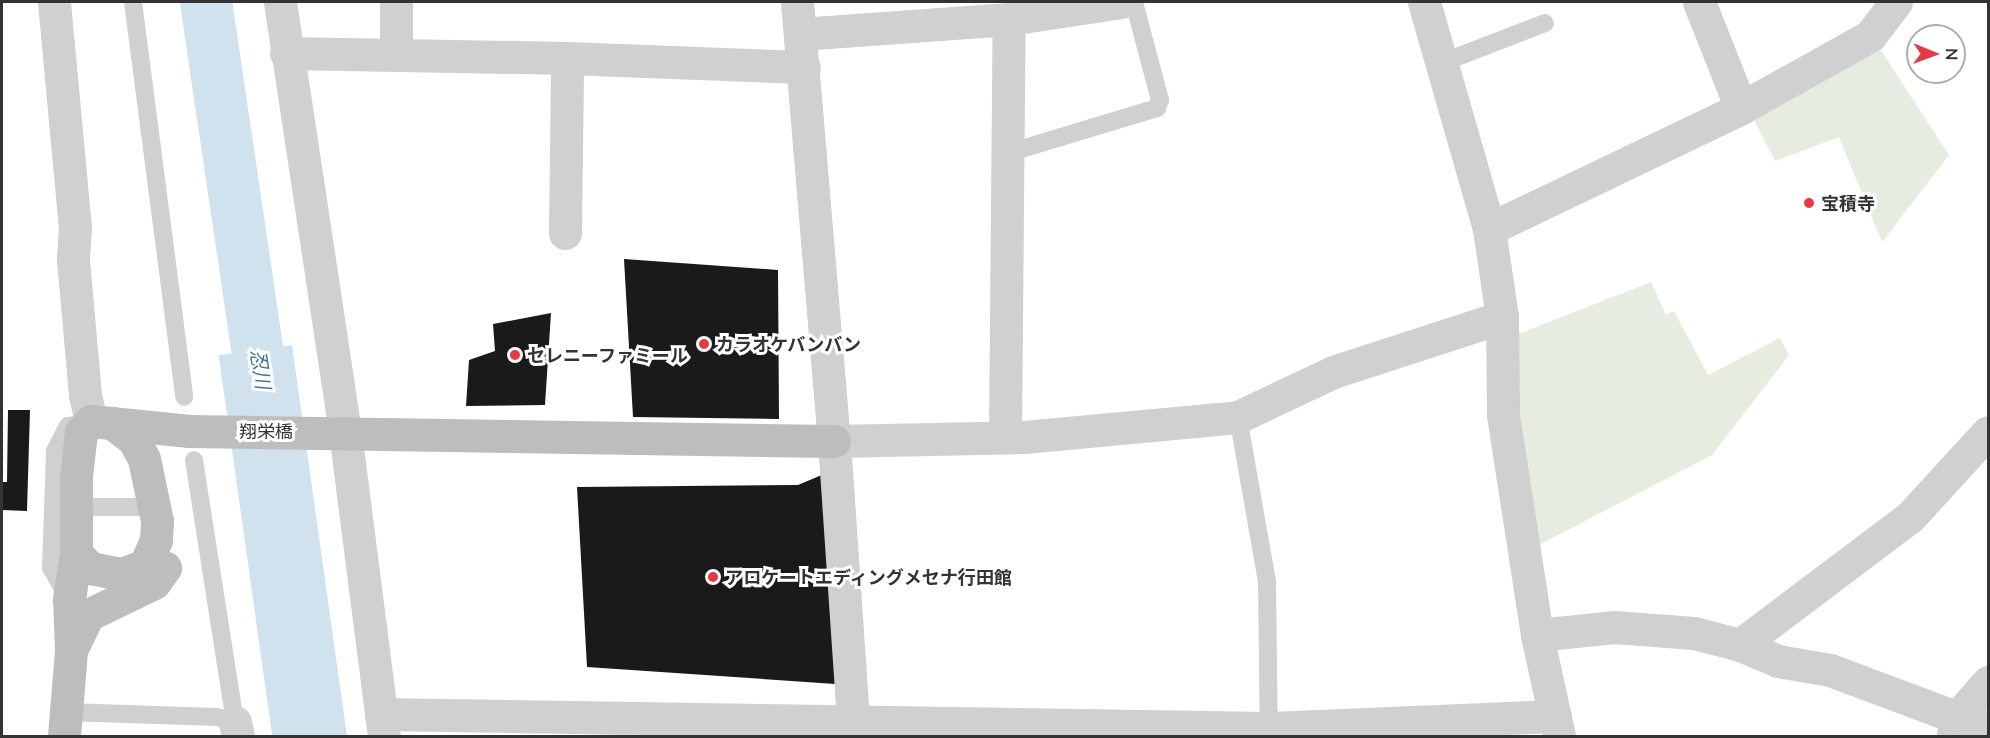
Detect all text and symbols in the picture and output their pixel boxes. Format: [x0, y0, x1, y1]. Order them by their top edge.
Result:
north arrow [1906, 24, 1966, 84]
text: N [1943, 48, 1962, 61]
place label: 宝積寺 [1821, 192, 1875, 214]
marker: 宝積寺 [1802, 196, 1816, 210]
place label: カラオケバンバン [716, 333, 860, 355]
marker: カラオケバンバン [697, 337, 711, 351]
place label: セレニーファミール [527, 344, 689, 366]
water label: 忍川 [246, 347, 276, 391]
marker: セレニーファミール [508, 348, 522, 362]
street label: 翔栄橋 [239, 420, 293, 442]
place label: アロケートエディングメセナ行田館 [725, 566, 1013, 588]
marker: アロケートエディングメセナ行田館 [706, 570, 720, 584]

